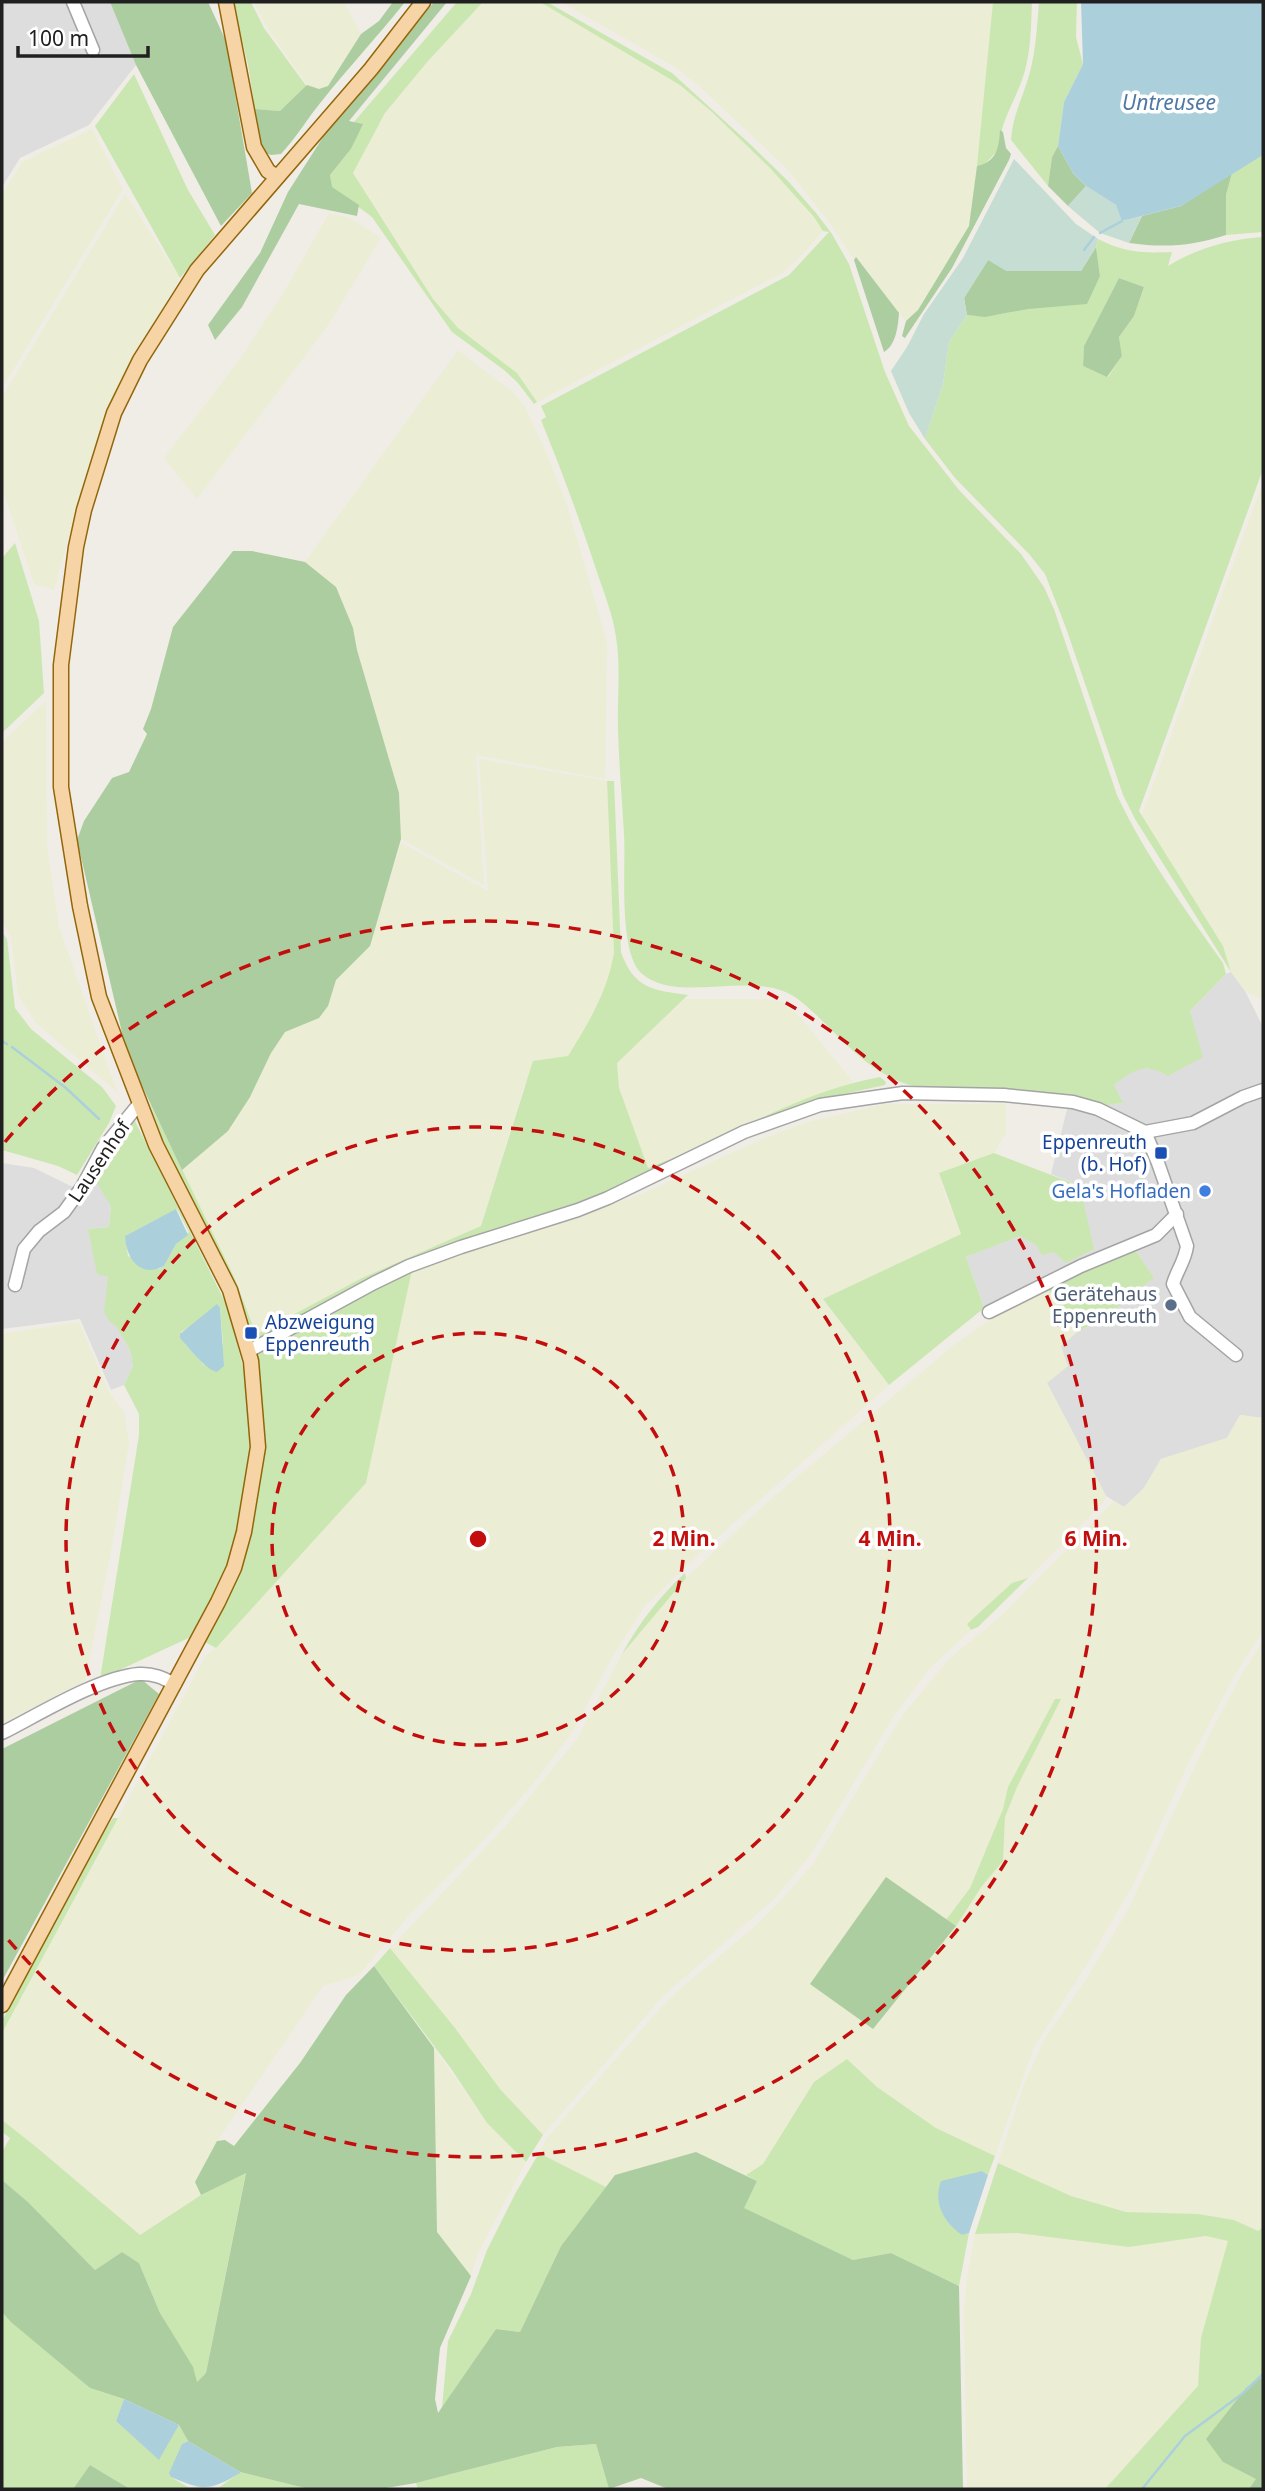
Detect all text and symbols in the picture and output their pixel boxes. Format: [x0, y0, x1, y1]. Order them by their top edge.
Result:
scale bar [18, 14, 147, 58]
text: 100 m [28, 24, 89, 52]
water label: Untreusee [1122, 88, 1216, 116]
street label: Lausenhof [62, 1114, 137, 1207]
place label: Eppenreuth (b. Hof) [1042, 1129, 1147, 1177]
marker: Eppenreuth (b. Hof) [1153, 1145, 1169, 1161]
place label: Gela's Hofladen [1052, 1178, 1191, 1204]
marker: Gela's Hofladen [1197, 1183, 1213, 1199]
place label: Gerätehaus Eppenreuth [1052, 1281, 1157, 1329]
marker: Gerätehaus Eppenreuth [1163, 1297, 1179, 1313]
place label: Abzweigung Eppenreuth [265, 1309, 375, 1357]
marker: Abzweigung Eppenreuth [243, 1325, 259, 1341]
text: 2 Min. [652, 1524, 716, 1552]
text: 4 Min. [858, 1524, 922, 1552]
text: 6 Min. [1064, 1524, 1128, 1552]
centre of rings [466, 1527, 490, 1551]

